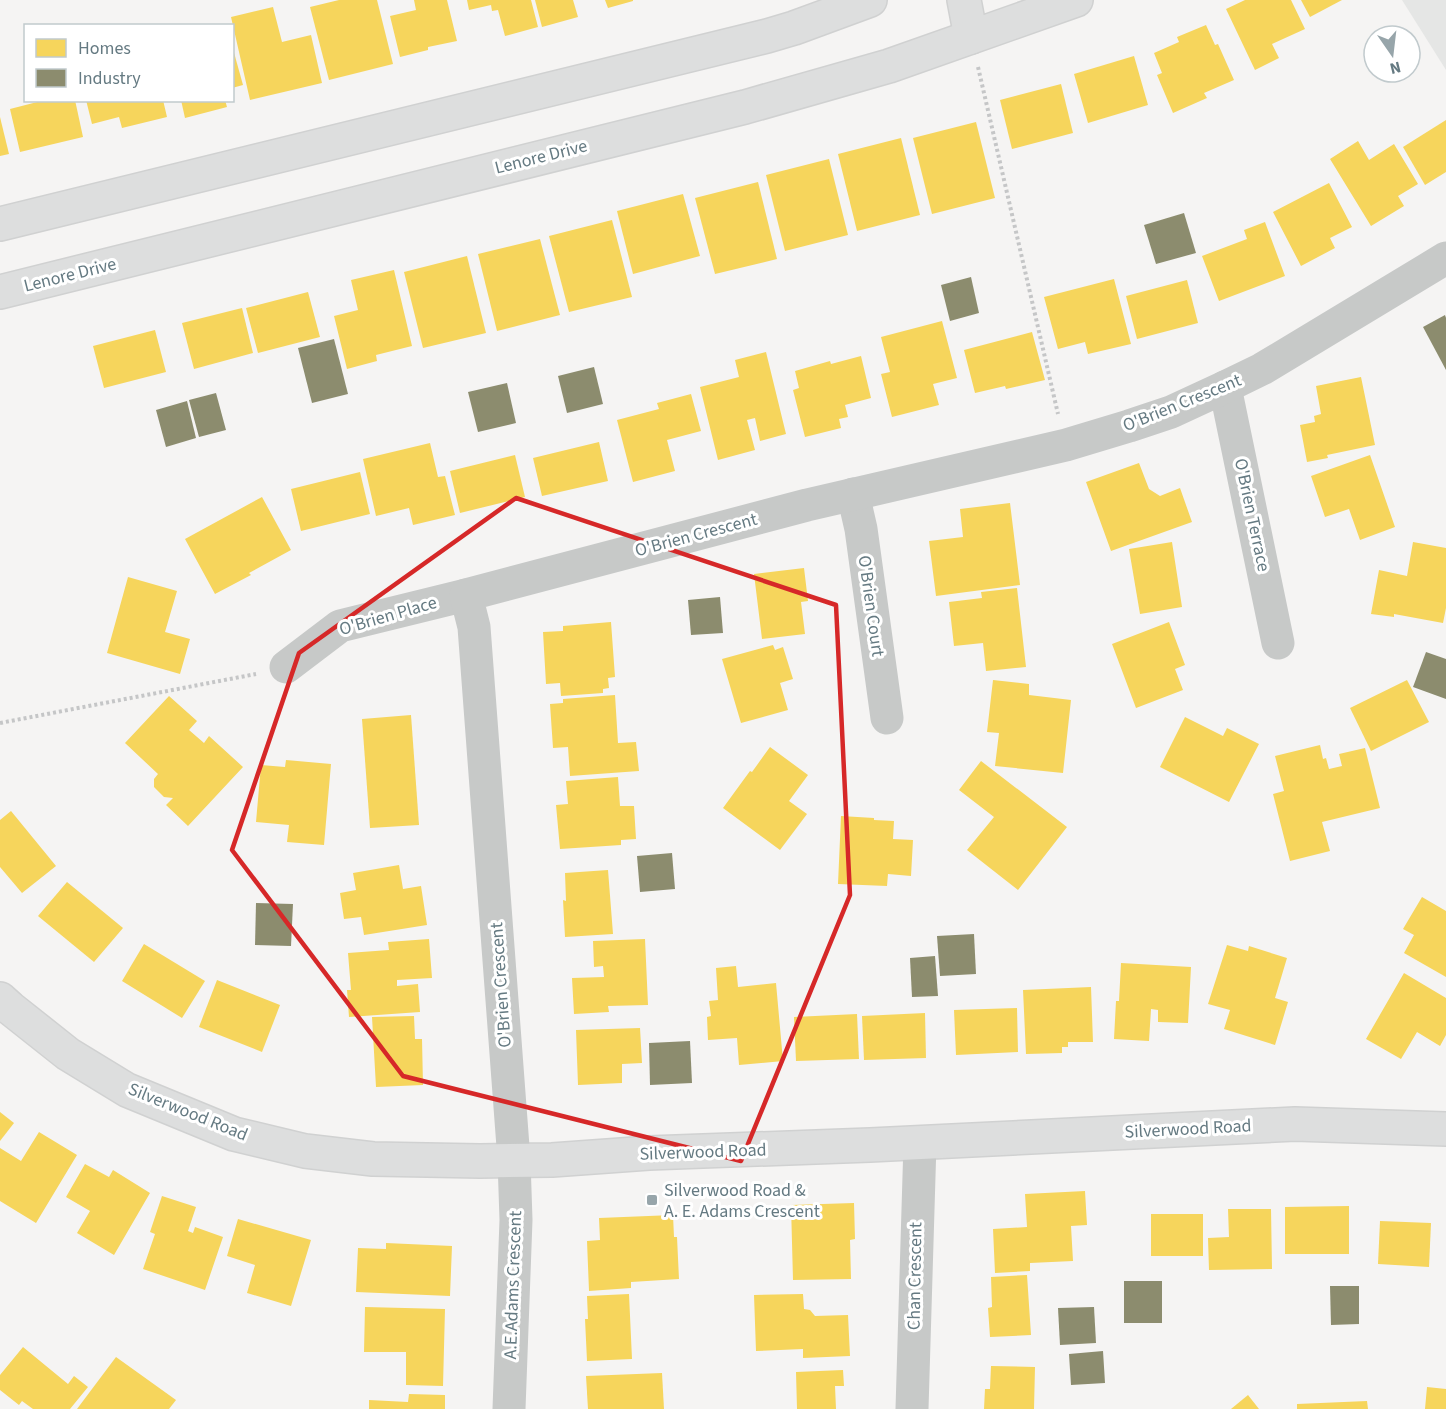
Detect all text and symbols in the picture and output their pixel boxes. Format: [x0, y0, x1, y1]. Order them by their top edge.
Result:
legend [24, 24, 234, 102]
north arrow [1362, 24, 1422, 84]
text: Homes [78, 36, 131, 61]
text: N [1388, 56, 1403, 80]
text: Industry [78, 66, 141, 91]
street label: Lenore Drive [492, 133, 590, 181]
street label: Lenore Drive [21, 251, 119, 299]
street label: O'Brien Crescent [1119, 368, 1245, 438]
street label: O'Brien Terrace [1228, 456, 1276, 574]
street label: O'Brien Crescent [632, 507, 760, 563]
street label: O'Brien Court [852, 554, 890, 658]
street label: O'Brien Place [336, 590, 440, 642]
street label: O'Brien Crescent [484, 921, 518, 1049]
street label: Silverwood Road [124, 1077, 252, 1147]
street label: Silverwood Road [1124, 1113, 1252, 1145]
street label: Silverwood Road [639, 1137, 767, 1167]
place label: Silverwood Road & A. E. Adams Crescent [664, 1178, 820, 1224]
marker: Silverwood Road & A. E. Adams Crescent [645, 1193, 659, 1207]
street label: A.E.Adams Crescent [498, 1210, 528, 1360]
street label: Chan Crescent [902, 1222, 928, 1330]

